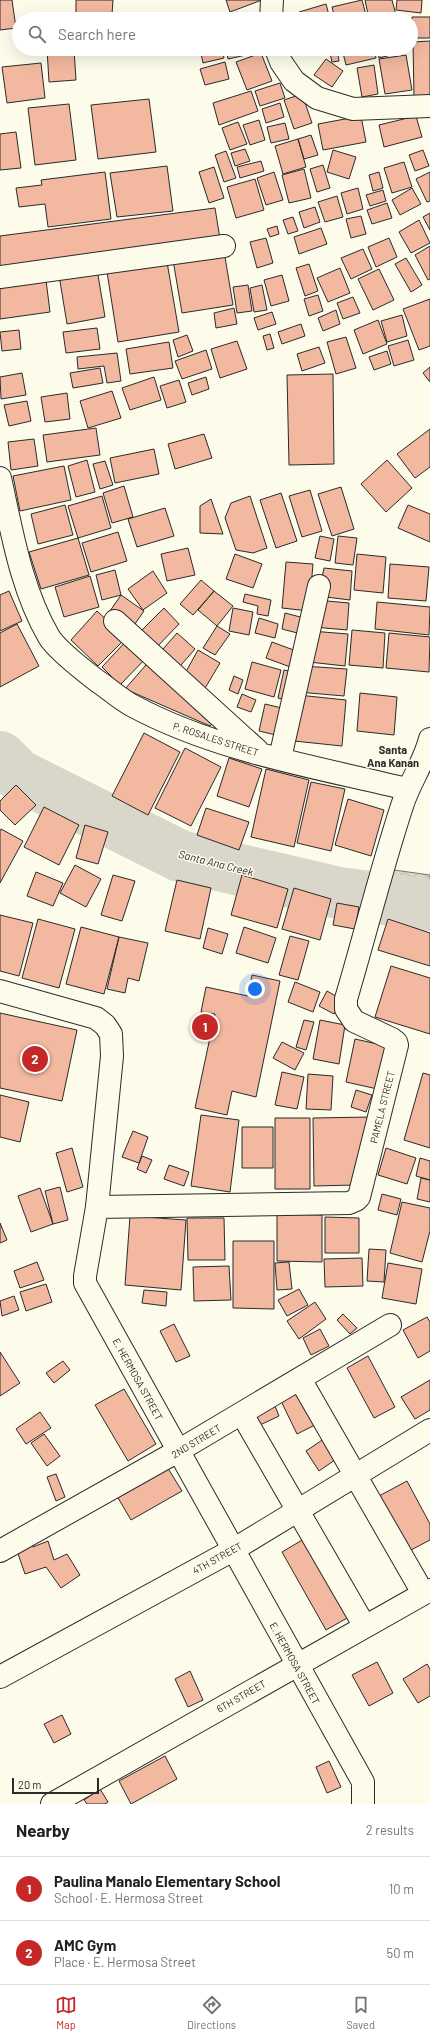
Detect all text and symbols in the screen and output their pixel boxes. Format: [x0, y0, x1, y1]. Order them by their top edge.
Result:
search box [12, 12, 418, 56]
icon: search [26, 23, 48, 45]
text: Search here [58, 25, 136, 43]
street label: P. ROSALES STREET [172, 719, 261, 759]
district label: Santa Ana Kanan [367, 743, 419, 769]
water label: Santa Ana Creek [177, 847, 256, 878]
your location [245, 979, 265, 999]
pin: 1 [192, 1012, 218, 1042]
pin: 2 [22, 1044, 48, 1074]
street label: PAMELA STREET [367, 1069, 397, 1145]
street label: E. HERMOSA STREET [110, 1336, 166, 1422]
street label: 2ND STREET [169, 1421, 223, 1460]
street label: 4TH STREET [190, 1539, 244, 1577]
street label: E. HERMOSA STREET [267, 1620, 323, 1706]
street label: 6TH STREET [214, 1677, 268, 1715]
scale bar [12, 1776, 99, 1795]
text: 20 m [18, 1778, 41, 1791]
text: Nearby [16, 1820, 70, 1840]
text: 2 results [366, 1822, 414, 1838]
text: Paulina Manalo Elementary School [54, 1872, 280, 1890]
text: 1 [27, 1881, 31, 1897]
text: 10 m [389, 1881, 414, 1897]
text: School · E. Hermosa Street [54, 1890, 203, 1906]
text: AMC Gym [54, 1936, 116, 1954]
text: 2 [25, 1945, 33, 1961]
text: 50 m [387, 1945, 414, 1961]
text: Place · E. Hermosa Street [54, 1954, 196, 1970]
tab: Map [55, 1994, 77, 2031]
tab: Directions [187, 1994, 236, 2031]
tab: Saved [346, 1994, 375, 2031]

